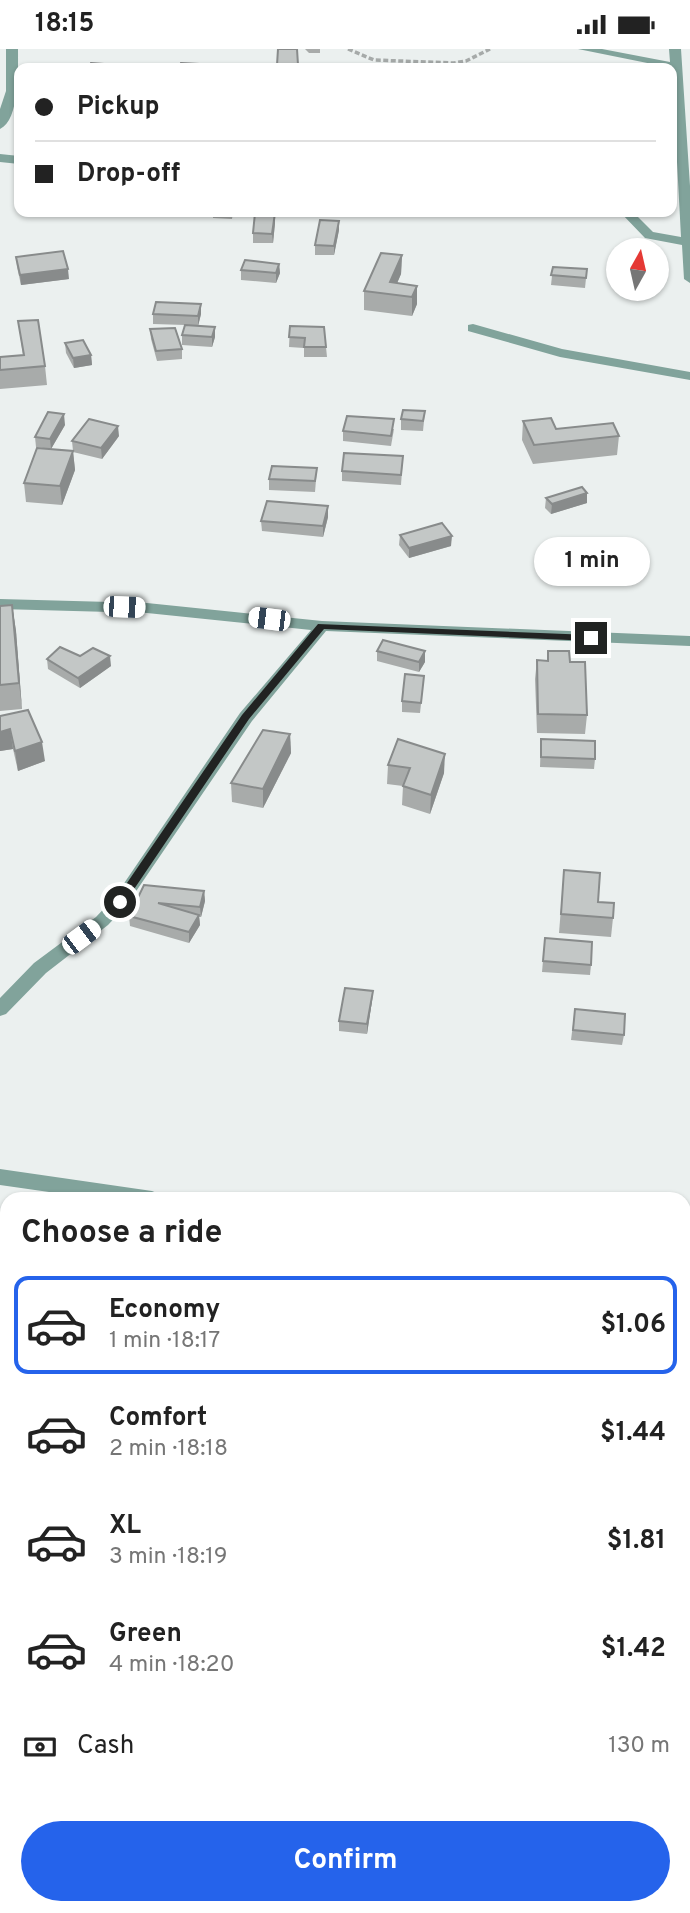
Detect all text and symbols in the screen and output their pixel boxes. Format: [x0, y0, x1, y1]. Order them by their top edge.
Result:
text: 18:15 [35, 8, 94, 41]
text: Pickup [77, 91, 160, 124]
text: Drop-off [77, 158, 180, 191]
north arrow [606, 238, 668, 301]
map controls [606, 238, 669, 301]
callout: 1 min [533, 537, 649, 585]
text: 1 min [564, 547, 620, 576]
car [103, 596, 146, 618]
car [247, 606, 292, 632]
route end [575, 622, 607, 654]
route start [104, 886, 136, 918]
car [58, 916, 105, 958]
text: Choose a ride [21, 1214, 222, 1254]
icon: car [25, 1294, 88, 1357]
text: Economy [109, 1294, 220, 1327]
text: $1.06 [600, 1309, 666, 1342]
text: 1 min · 18:17 [109, 1327, 220, 1356]
icon: car [25, 1402, 88, 1465]
text: Comfort [109, 1402, 207, 1435]
text: $1.44 [600, 1417, 666, 1450]
text: 2 min · 18:18 [109, 1435, 228, 1464]
icon: car [25, 1510, 88, 1573]
text: XL [109, 1510, 141, 1543]
text: $1.81 [607, 1525, 666, 1558]
text: 3 min · 18:19 [109, 1543, 227, 1572]
icon: car [25, 1618, 88, 1681]
text: Green [109, 1618, 182, 1651]
text: $1.42 [601, 1633, 666, 1666]
text: 4 min · 18:20 [109, 1651, 234, 1680]
icon: cash [21, 1728, 59, 1766]
text: Cash [77, 1730, 134, 1763]
text: 130 m [608, 1732, 670, 1761]
button: Confirm [21, 1821, 670, 1901]

